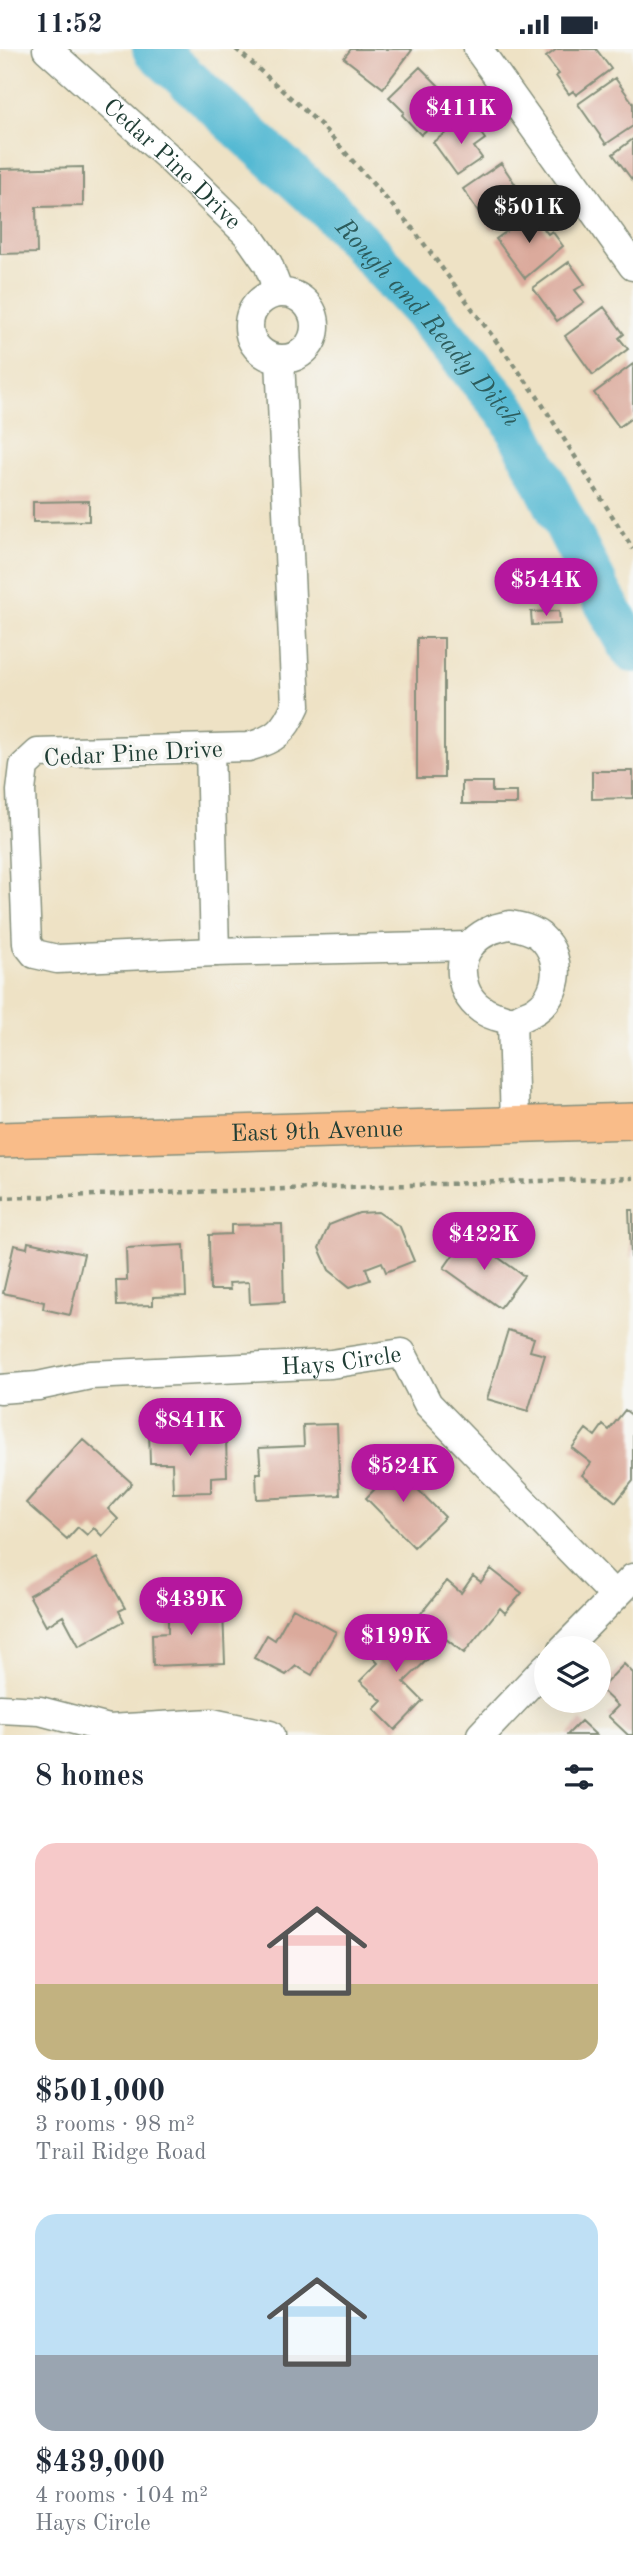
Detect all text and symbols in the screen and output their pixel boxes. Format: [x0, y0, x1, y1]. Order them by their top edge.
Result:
text: 11:52 [35, 12, 103, 38]
pin: $411K [412, 87, 510, 146]
street label: Cedar Pine Drive [98, 95, 245, 235]
text: $411K [425, 97, 497, 120]
pin: $501K [480, 185, 578, 245]
text: $501K [493, 196, 565, 219]
water label: Rough and Ready Ditch [329, 213, 525, 431]
pin: $544K [497, 559, 595, 618]
text: $544K [510, 569, 582, 592]
street label: Cedar Pine Drive [43, 738, 223, 772]
street label: East 9th Avenue [230, 1118, 403, 1147]
pin: $422K [435, 1213, 533, 1272]
text: $422K [448, 1223, 520, 1246]
street label: Hays Circle [281, 1343, 403, 1380]
pin: $841K [141, 1399, 239, 1458]
text: $841K [154, 1409, 226, 1432]
pin: $524K [354, 1445, 452, 1504]
text: $524K [367, 1455, 439, 1478]
pin: $439K [142, 1577, 240, 1637]
text: $439K [155, 1588, 227, 1611]
pin: $199K [347, 1615, 445, 1674]
text: $199K [360, 1625, 432, 1648]
map controls [534, 1636, 611, 1713]
button: layers [534, 1636, 611, 1713]
icon: filters [560, 1758, 598, 1796]
text: 8 homes [35, 1762, 144, 1792]
icon: home [254, 1888, 380, 2014]
text: $501,000 [35, 2077, 165, 2107]
text: 3 rooms · 98 m² [35, 2113, 195, 2136]
text: Trail Ridge Road [35, 2141, 206, 2164]
icon: home [254, 2259, 380, 2385]
text: $439,000 [35, 2448, 165, 2478]
text: 4 rooms · 104 m² [35, 2484, 208, 2507]
text: Hays Circle [35, 2512, 151, 2535]

